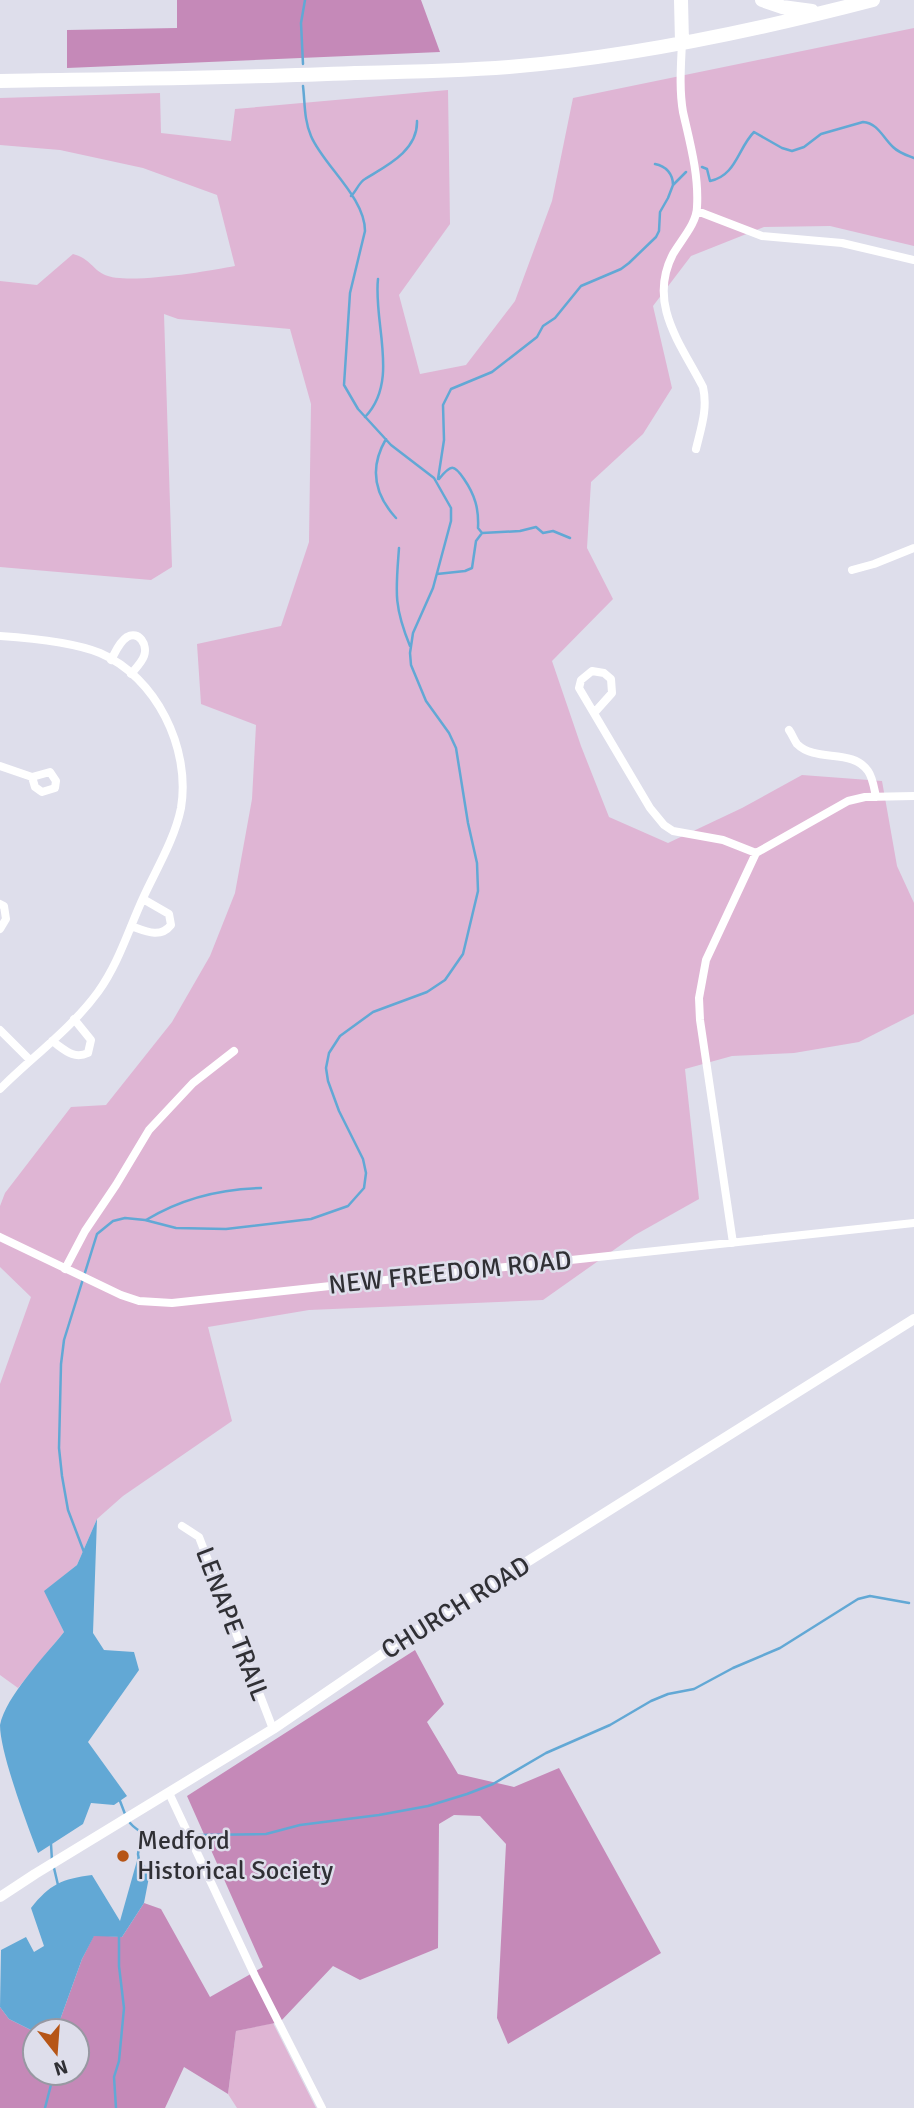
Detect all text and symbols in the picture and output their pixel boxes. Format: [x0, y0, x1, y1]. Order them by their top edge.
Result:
street label: NEW FREEDOM ROAD [327, 1244, 573, 1302]
street label: LENAPE TRAIL [188, 1543, 276, 1705]
street label: CHURCH ROAD [376, 1550, 536, 1666]
place label: Medford Historical Society [137, 1825, 333, 1887]
marker: Medford Historical Society [115, 1848, 131, 1864]
north arrow [21, 2017, 91, 2087]
text: N [51, 2054, 71, 2081]

